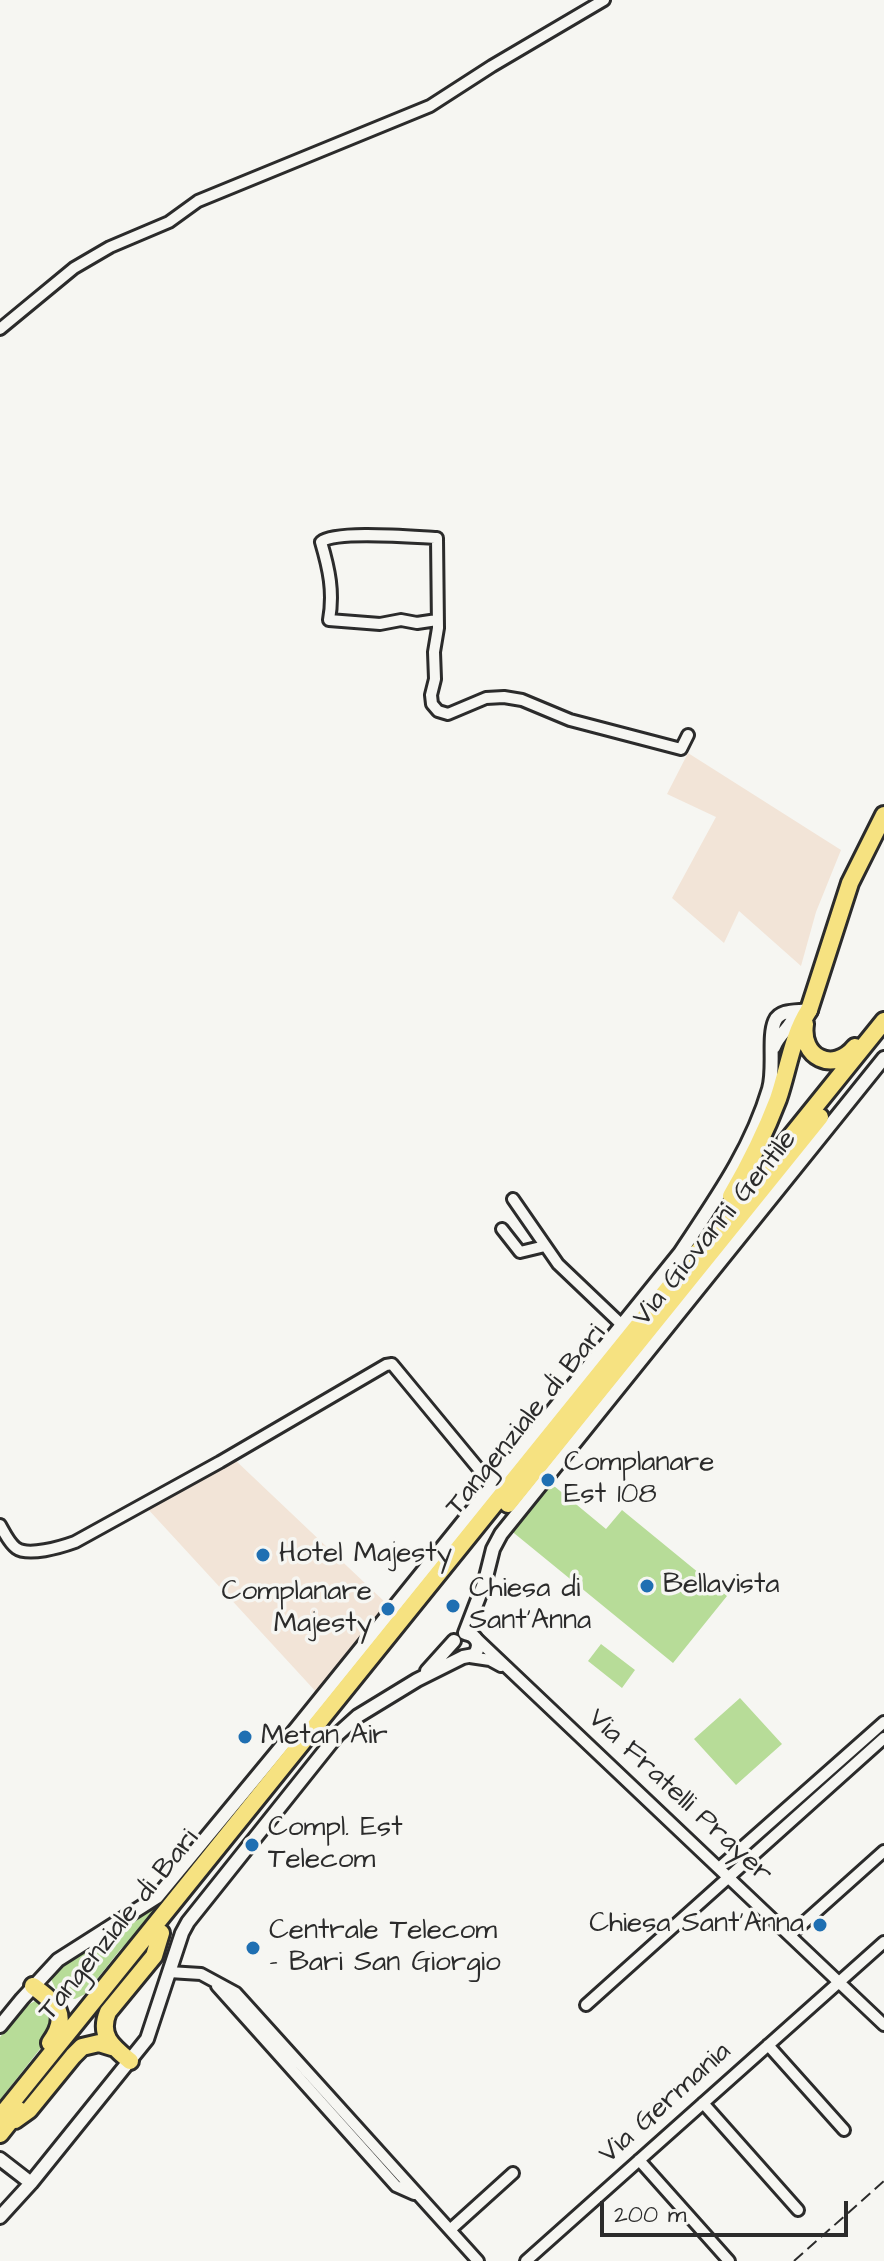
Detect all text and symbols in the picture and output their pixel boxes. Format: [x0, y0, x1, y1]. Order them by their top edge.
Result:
street label: Via Giovanni Gentile [627, 1124, 805, 1334]
street label: Tangenziale di Bari [440, 1319, 614, 1523]
place label: Complanare Est 108 [564, 1447, 714, 1513]
marker: Complanare Est 108 [539, 1471, 557, 1489]
place label: Hotel Majesty [279, 1538, 452, 1572]
marker: Hotel Majesty [254, 1546, 272, 1564]
place label: Bellavista [663, 1569, 779, 1603]
place label: Chiesa di Sant'Anna [469, 1573, 591, 1639]
place label: Complanare Majesty [222, 1576, 372, 1642]
marker: Bellavista [638, 1577, 656, 1595]
marker: Chiesa di Sant'Anna [444, 1597, 462, 1615]
marker: Complanare Majesty [379, 1600, 397, 1618]
street label: Via Fratelli Prayer [580, 1703, 778, 1891]
place label: Metan Air [261, 1720, 388, 1754]
marker: Metan Air [236, 1728, 254, 1746]
place label: Compl. Est Telecom [268, 1812, 402, 1878]
street label: Tangenziale di Bari [33, 1824, 207, 2028]
marker: Compl. Est Telecom [243, 1836, 261, 1854]
place label: Chiesa Sant'Anna [589, 1908, 804, 1942]
place label: Centrale Telecom - Bari San Giorgio [269, 1915, 501, 1981]
marker: Chiesa Sant'Anna [811, 1916, 829, 1934]
marker: Centrale Telecom - Bari San Giorgio [244, 1939, 262, 1957]
street label: Via Germania [593, 2036, 739, 2172]
scale bar [604, 2185, 852, 2235]
text: 200 m [614, 2198, 686, 2232]

